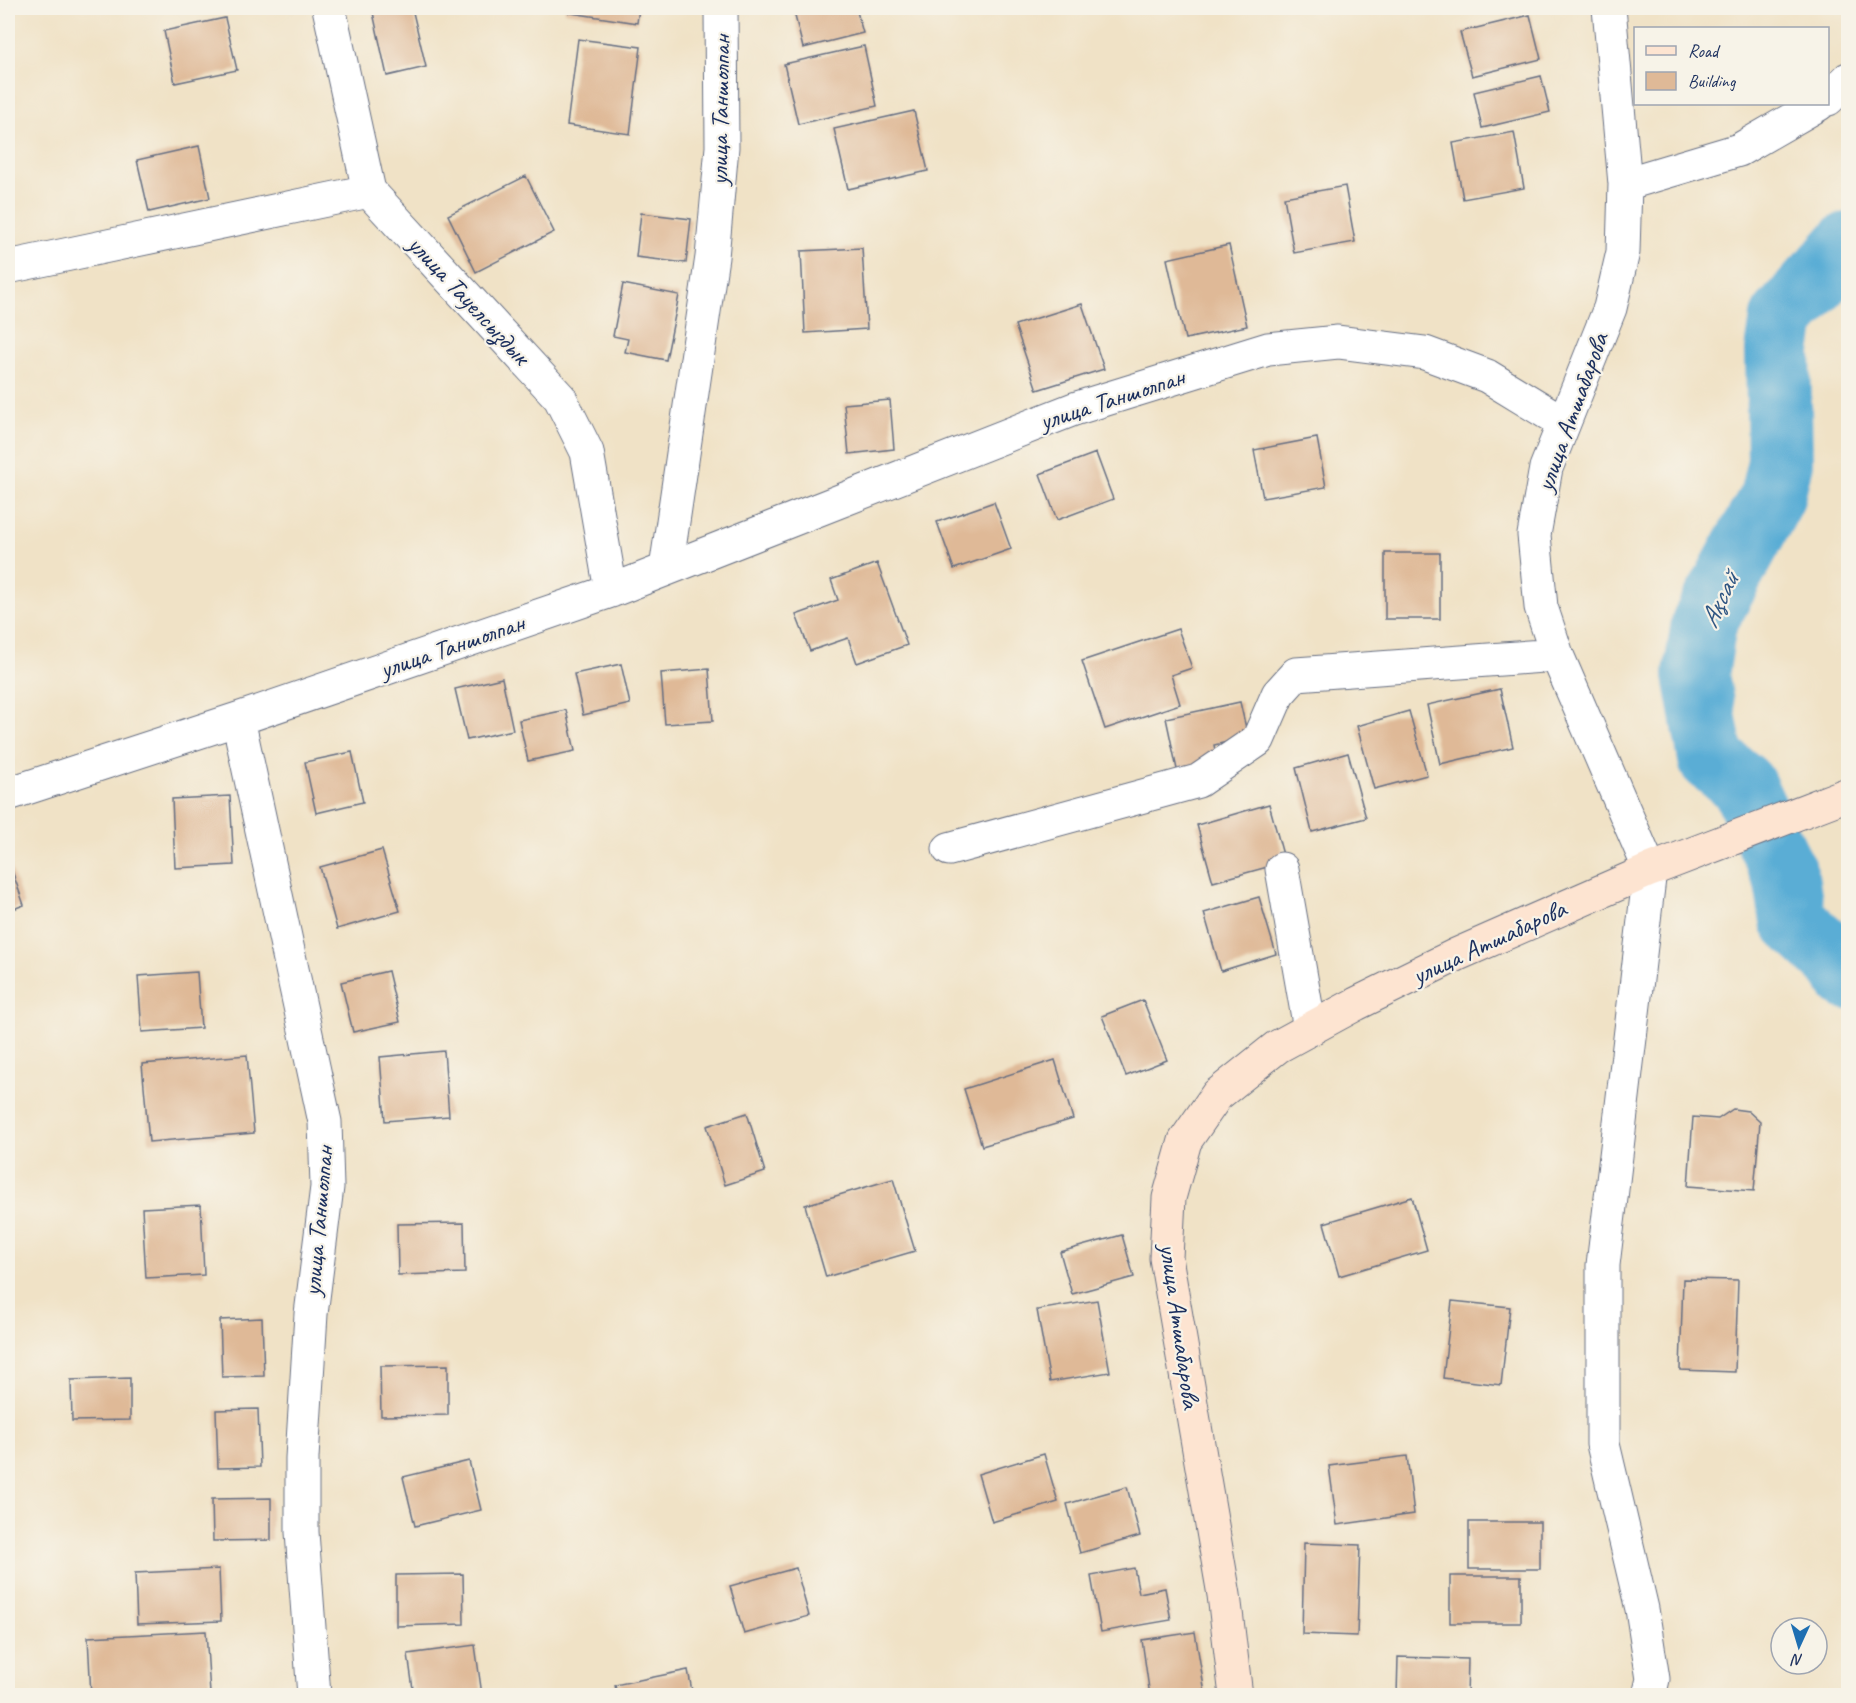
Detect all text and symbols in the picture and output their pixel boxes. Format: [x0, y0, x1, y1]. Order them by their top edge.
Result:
legend [1634, 27, 1829, 105]
street label: улица Таншолпан [702, 33, 738, 188]
text: Road [1688, 40, 1721, 62]
text: Building [1688, 70, 1737, 92]
street label: улица Тауелсыздык [398, 227, 539, 374]
street label: улица Атшабарова [1527, 327, 1616, 498]
street label: улица Таншолпан [1033, 360, 1190, 439]
water label: Ақсай [1692, 562, 1749, 633]
street label: улица Таншолпан [373, 605, 530, 687]
street label: улица Атшабарова [1405, 891, 1573, 993]
street label: улица Таншолпан [295, 1143, 341, 1299]
street label: улица Атшабарова [1152, 1239, 1208, 1412]
north arrow [1769, 1616, 1829, 1676]
text: N [1789, 1649, 1804, 1670]

